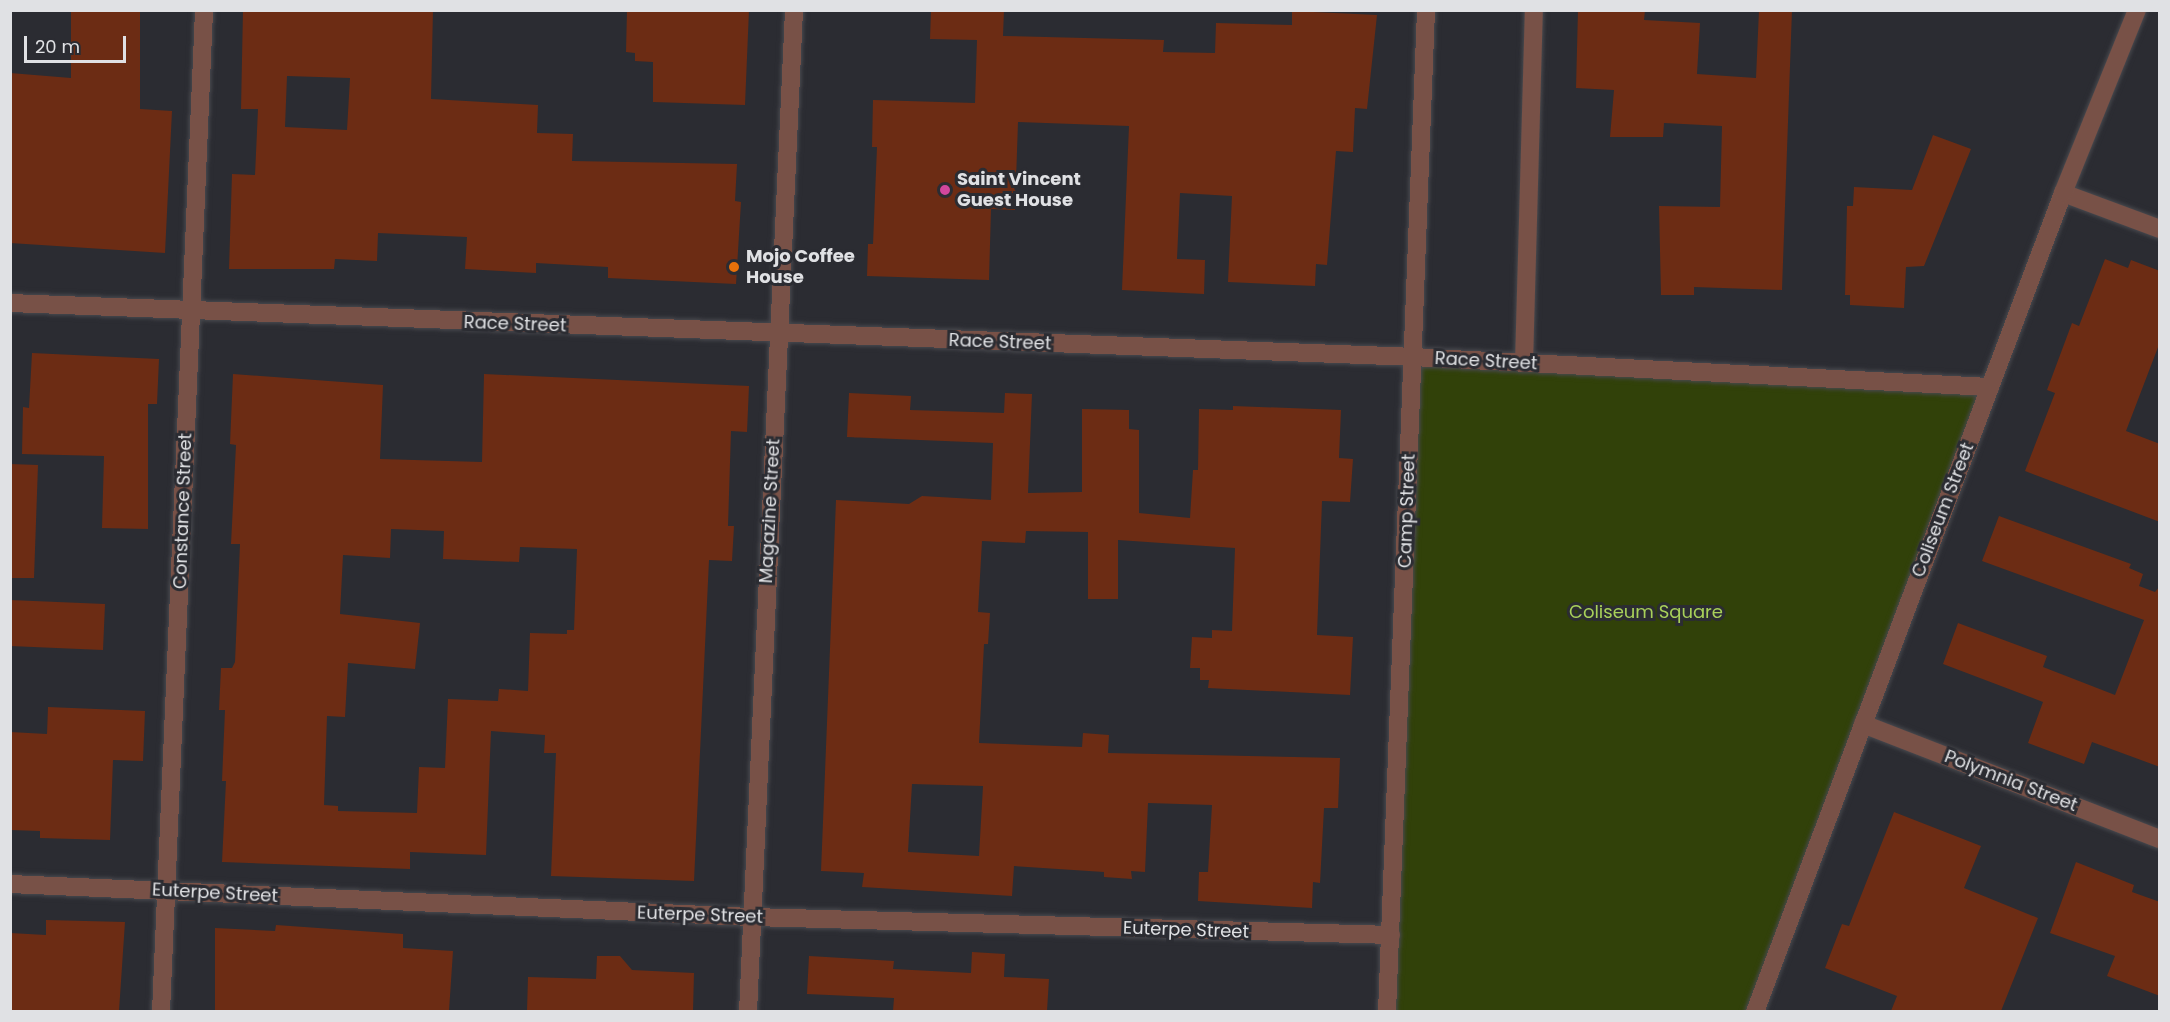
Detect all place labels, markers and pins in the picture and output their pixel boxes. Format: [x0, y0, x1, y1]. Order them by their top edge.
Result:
place label: Saint Vincent Guest House [957, 169, 1081, 212]
marker: Saint Vincent Guest House [938, 183, 952, 197]
place label: Mojo Coffee House [746, 246, 855, 288]
marker: Mojo Coffee House [727, 260, 741, 274]

